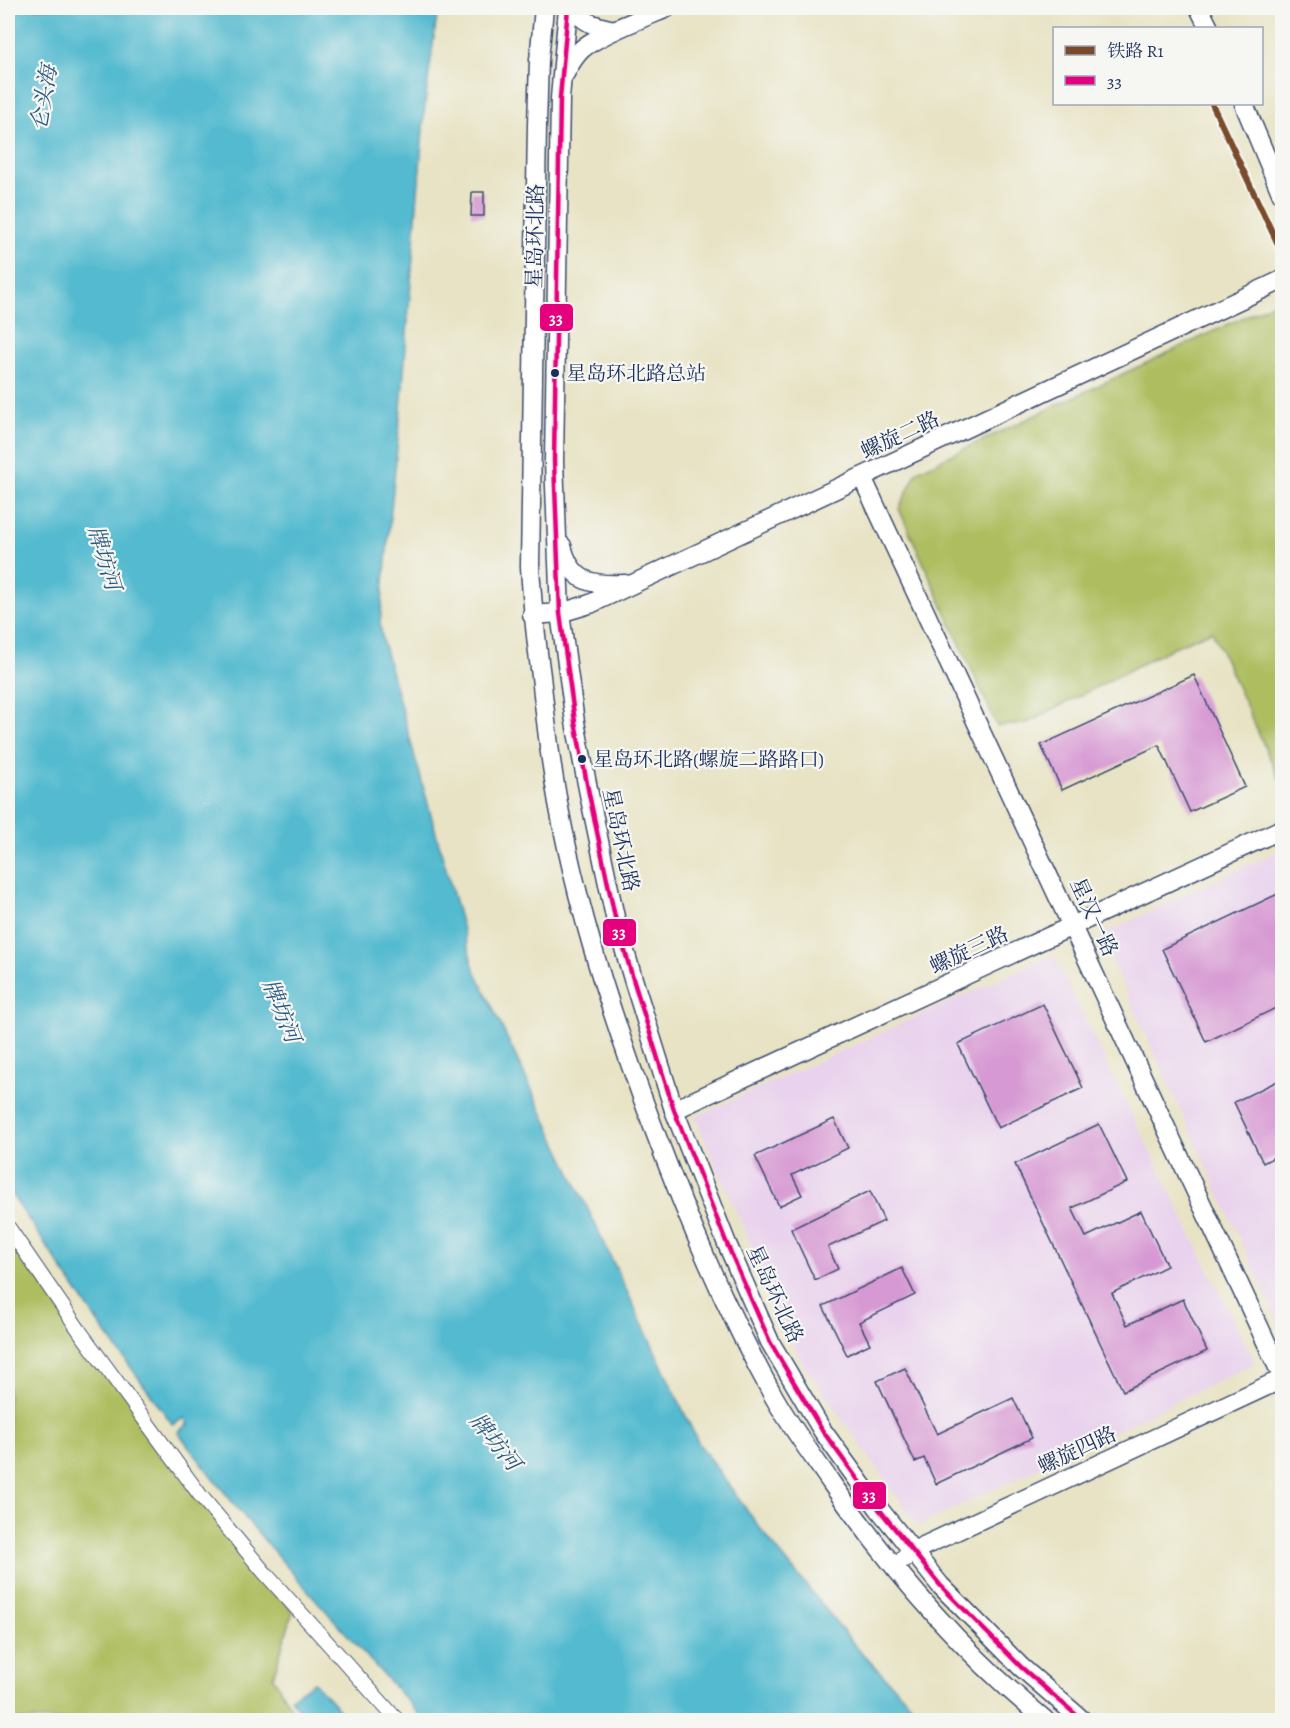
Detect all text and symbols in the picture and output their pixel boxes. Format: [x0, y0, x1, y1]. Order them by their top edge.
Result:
legend [1053, 27, 1263, 105]
text: 铁路 R1 [1107, 39, 1164, 63]
water label: 仑头海 [23, 60, 65, 133]
text: 33 [1107, 69, 1122, 93]
street label: 星岛环北路 [520, 183, 550, 289]
line badge: 33 [539, 303, 574, 332]
text: 33 [549, 308, 563, 330]
place label: 星岛环北路总站 [566, 360, 706, 387]
marker: 星岛环北路总站 [549, 367, 561, 379]
street label: 螺旋二路 [856, 405, 944, 465]
water label: 牌坊河 [80, 522, 129, 598]
place label: 星岛环北路(螺旋二路路口) [593, 746, 824, 773]
marker: 星岛环北路(螺旋二路路口) [576, 753, 588, 765]
street label: 星岛环北路 [596, 786, 646, 894]
street label: 星汉一路 [1064, 873, 1124, 961]
line badge: 33 [602, 918, 637, 947]
street label: 螺旋三路 [925, 920, 1013, 980]
text: 33 [612, 922, 626, 944]
water label: 牌坊河 [255, 975, 309, 1051]
street label: 星岛环北路 [740, 1241, 810, 1347]
water label: 牌坊河 [463, 1407, 530, 1480]
street label: 螺旋四路 [1033, 1420, 1121, 1480]
line badge: 33 [852, 1481, 887, 1510]
text: 33 [862, 1485, 876, 1507]

